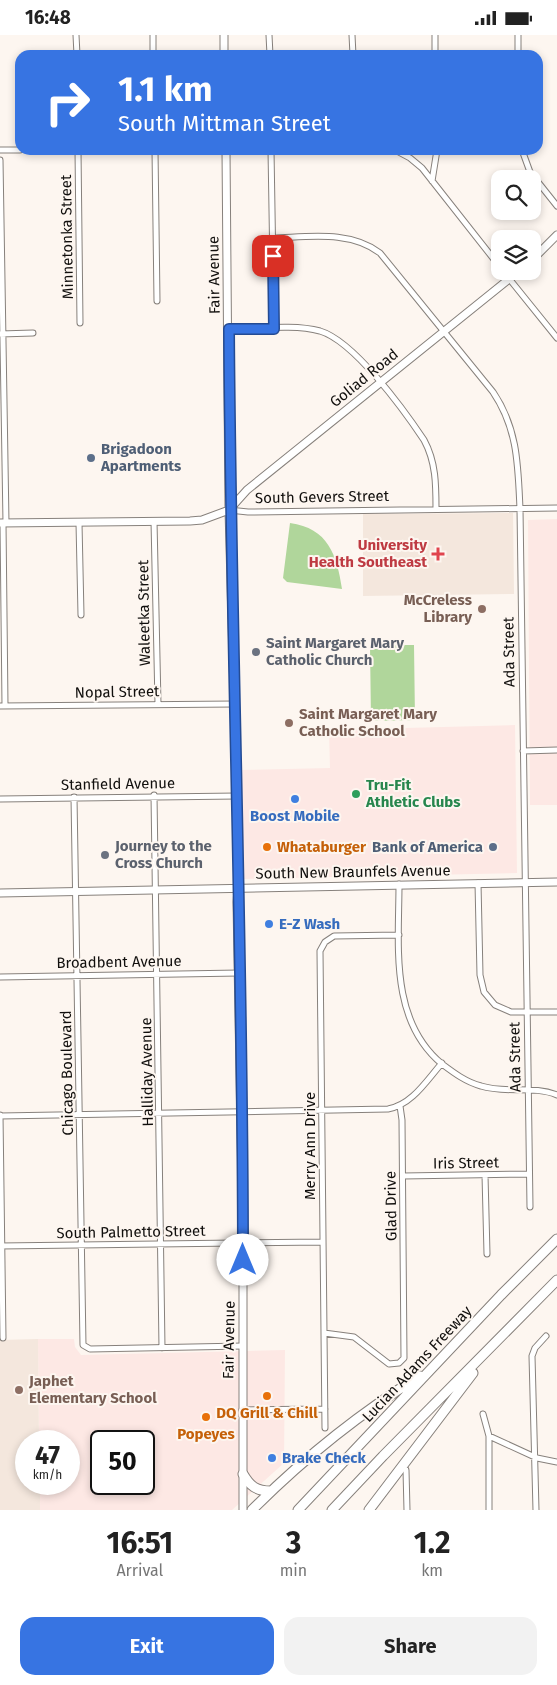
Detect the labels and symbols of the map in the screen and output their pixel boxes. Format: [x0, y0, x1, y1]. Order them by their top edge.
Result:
street label: Minnetonka Street [57, 174, 77, 299]
pin [252, 235, 294, 277]
street label: Fair Avenue [204, 236, 224, 314]
street label: Goliad Road [326, 345, 402, 411]
place label: Brigadoon Apartments [100, 440, 181, 475]
marker: Brigadoon Apartments [85, 452, 97, 464]
street label: South Gevers Street [255, 487, 390, 507]
place label: University Health Southeast [309, 536, 427, 571]
marker: University Health Southeast [431, 547, 445, 561]
street label: Waleetka Street [134, 559, 154, 666]
place label: McCreless Library [404, 591, 472, 626]
marker: McCreless Library [476, 603, 488, 615]
street label: Ada Street [499, 616, 519, 687]
place label: Saint Margaret Mary Catholic Church [266, 634, 404, 669]
marker: Saint Margaret Mary Catholic Church [250, 646, 262, 658]
street label: Nopal Street [74, 682, 160, 702]
place label: Saint Margaret Mary Catholic School [299, 705, 437, 740]
marker: Saint Margaret Mary Catholic School [283, 717, 295, 729]
street label: Stanfield Avenue [61, 774, 175, 794]
place label: Tru-Fit Athletic Clubs [365, 776, 460, 811]
marker: Tru-Fit Athletic Clubs [350, 788, 362, 800]
marker: Boost Mobile [289, 793, 301, 805]
place label: Boost Mobile [250, 807, 340, 825]
place label: Journey to the Cross Church [114, 837, 212, 872]
place label: Whataburger [277, 838, 367, 856]
place label: Bank of America [372, 838, 483, 856]
marker: Whataburger [261, 841, 273, 853]
marker: Bank of America [487, 841, 499, 853]
marker: Journey to the Cross Church [99, 849, 111, 861]
street label: South New Braunfels Avenue [255, 861, 451, 883]
place label: E-Z Wash [279, 915, 340, 933]
marker: E-Z Wash [263, 918, 275, 930]
street label: Broadbent Avenue [56, 952, 182, 972]
street label: Chicago Boulevard [57, 1010, 77, 1136]
street label: Halliday Avenue [137, 1017, 157, 1127]
street label: Ada Street [505, 1021, 525, 1092]
street label: Merry Ann Drive [301, 1092, 319, 1200]
street label: Iris Street [433, 1153, 500, 1173]
street label: Glad Drive [381, 1171, 401, 1241]
street label: South Palmetto Street [56, 1222, 206, 1242]
position arrow [216, 1233, 268, 1285]
street label: Fair Avenue [219, 1301, 239, 1379]
street label: Lucian Adams Freeway [358, 1302, 476, 1426]
place label: Japhet Elementary School [28, 1372, 157, 1407]
marker: Japhet Elementary School [13, 1384, 25, 1396]
marker: DQ Grill & Chill [261, 1390, 273, 1402]
place label: DQ Grill & Chill [216, 1404, 318, 1422]
marker: Popeyes [200, 1411, 212, 1423]
place label: Popeyes [177, 1425, 235, 1443]
speed limit sign: 50 [90, 1430, 155, 1495]
place label: Brake Check [282, 1449, 366, 1467]
marker: Brake Check [266, 1452, 278, 1464]

